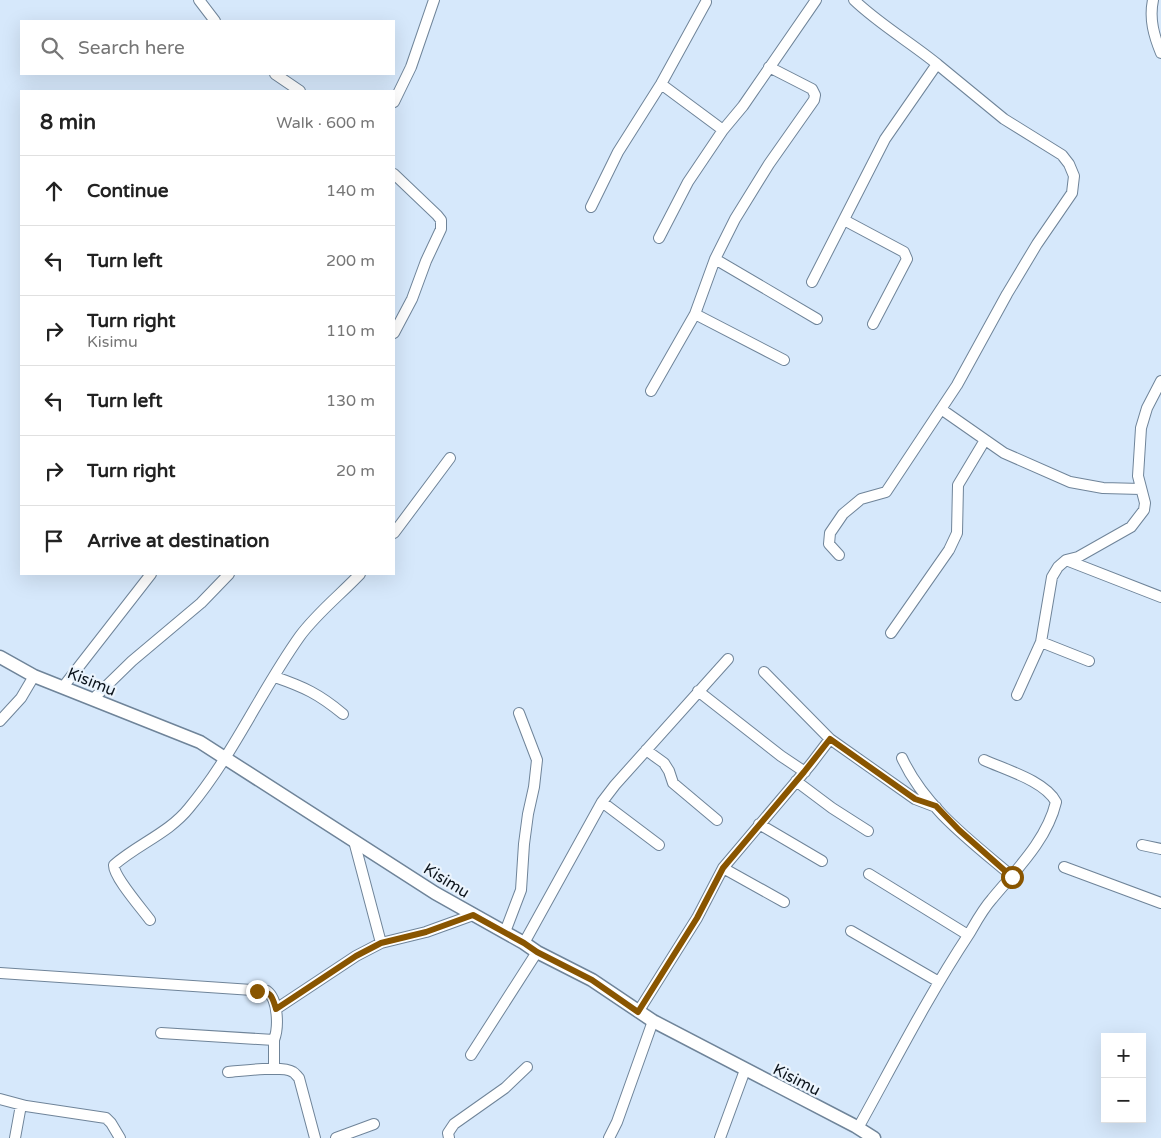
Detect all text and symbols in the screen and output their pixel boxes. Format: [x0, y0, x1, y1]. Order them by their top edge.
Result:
search box [20, 20, 395, 75]
icon: search [38, 34, 66, 62]
text: Search here [78, 37, 185, 59]
text: 8 min [40, 110, 96, 135]
text: Walk · 600 m [276, 113, 375, 133]
icon: ahead [40, 177, 68, 205]
text: Continue [87, 180, 169, 202]
text: 140 m [326, 181, 375, 201]
icon: left [40, 247, 68, 275]
text: Turn left [87, 250, 163, 272]
text: 200 m [326, 251, 375, 271]
text: Turn right [87, 310, 175, 332]
icon: right [40, 317, 68, 345]
text: 110 m [326, 321, 375, 341]
text: Kisimu [87, 332, 138, 352]
icon: left [40, 387, 68, 415]
text: Turn left [87, 390, 163, 412]
text: 130 m [326, 391, 375, 411]
icon: right [40, 457, 68, 485]
text: Turn right [87, 460, 175, 482]
text: 20 m [336, 461, 375, 481]
icon: arrive [40, 527, 68, 555]
text: Arrive at destination [87, 530, 270, 552]
street label: Kisimu [64, 663, 119, 701]
street label: Kisimu [420, 859, 473, 903]
route start [1001, 866, 1024, 889]
route end [246, 980, 269, 1003]
map controls [1101, 1033, 1146, 1123]
button: + [1101, 1033, 1146, 1078]
street label: Kisimu [769, 1059, 824, 1100]
button: − [1101, 1078, 1146, 1123]

